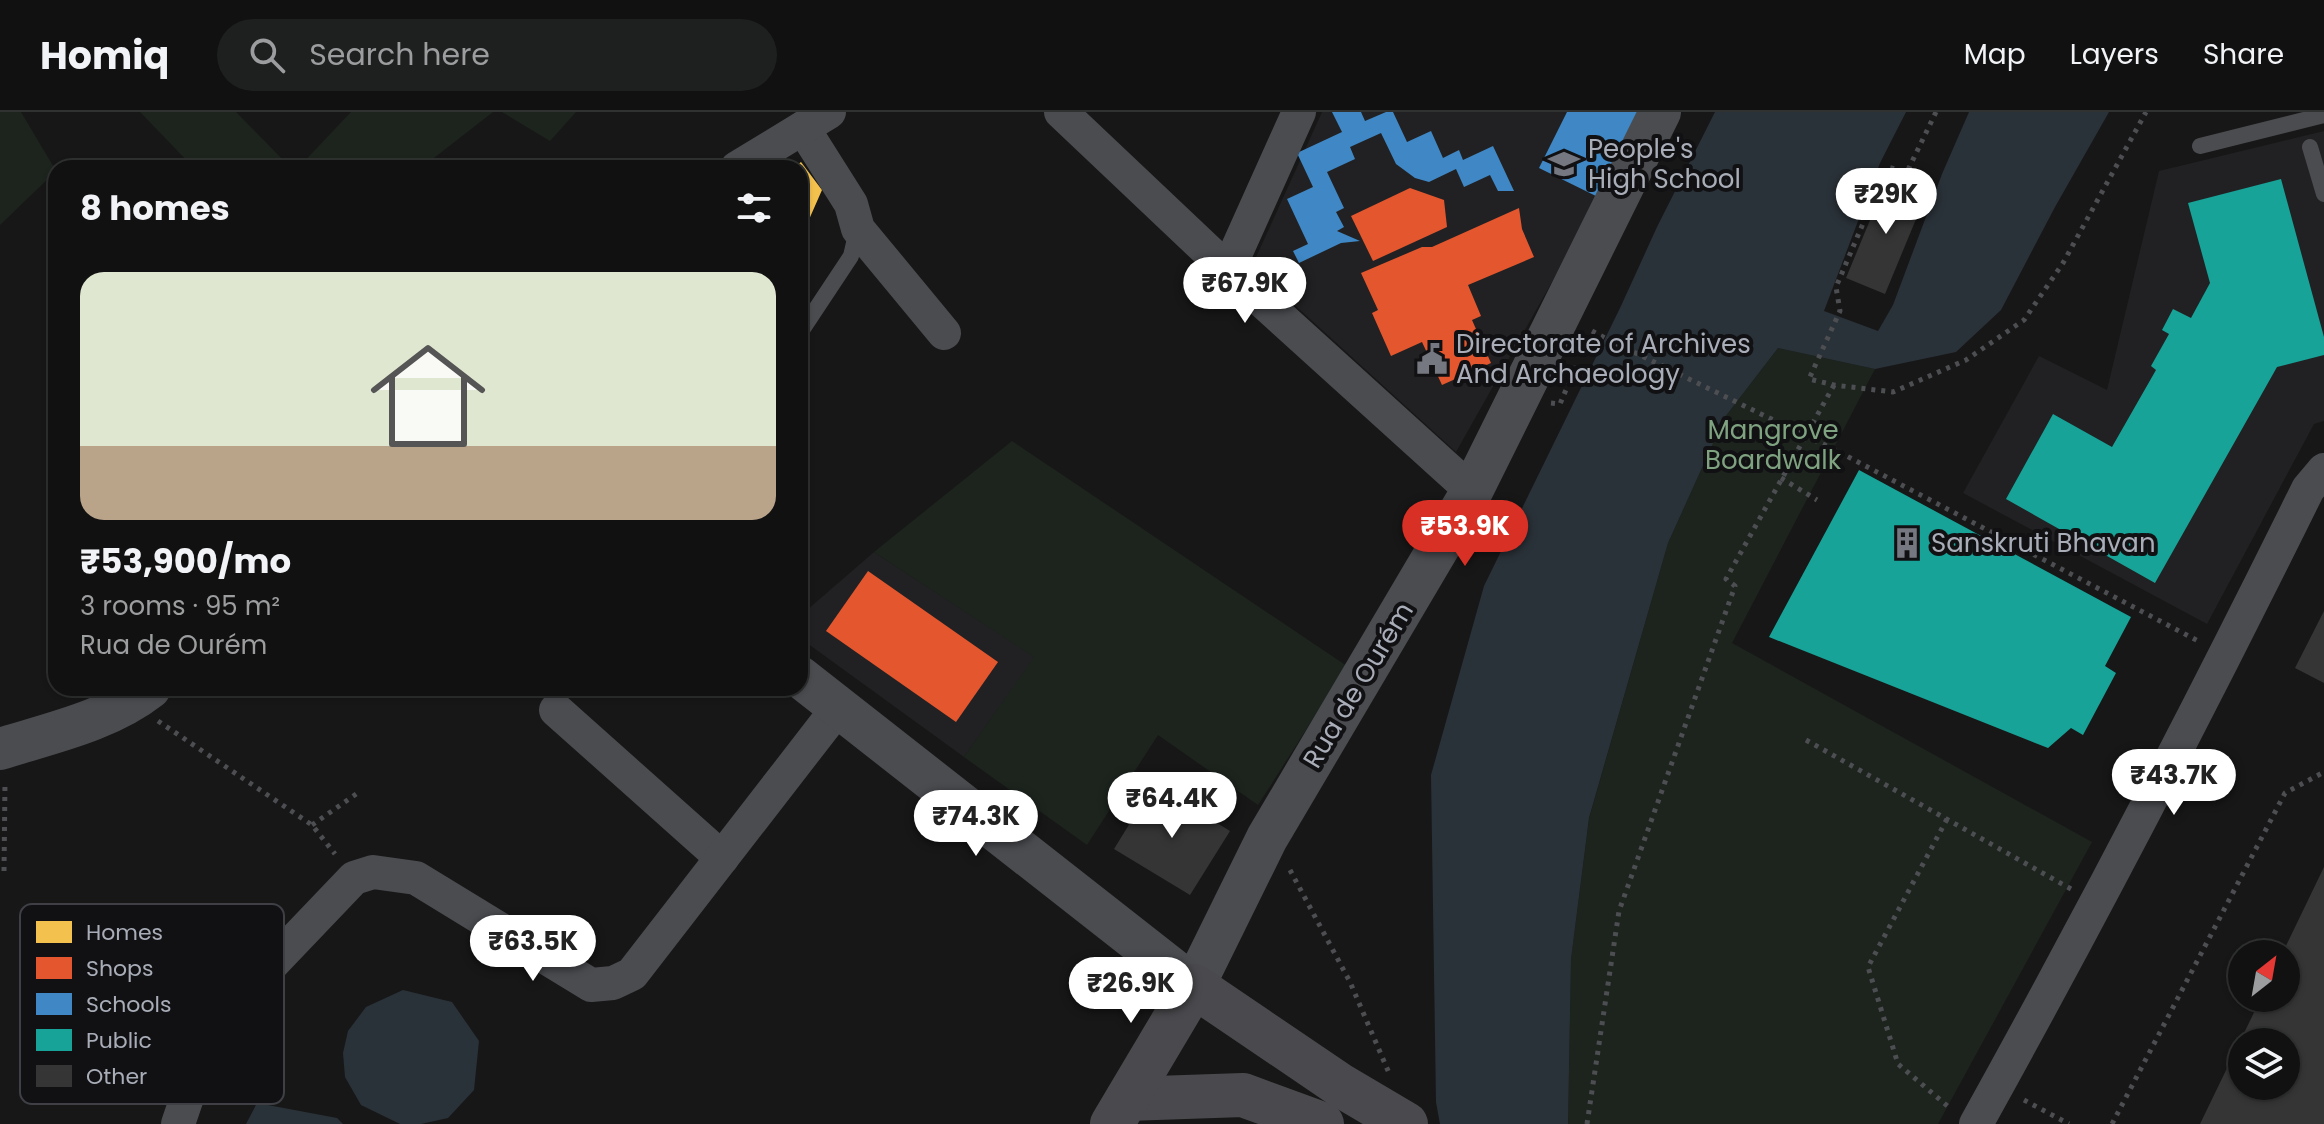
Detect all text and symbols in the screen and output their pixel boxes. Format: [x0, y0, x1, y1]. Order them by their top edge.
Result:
search box [217, 19, 777, 91]
text: Homiq [40, 29, 169, 82]
icon: search [245, 33, 289, 77]
text: Search here [309, 33, 490, 76]
text: Map [1964, 35, 2026, 74]
text: Layers [2070, 35, 2159, 74]
text: Share [2203, 35, 2284, 74]
place label: People's High School [1588, 131, 1741, 197]
school or university icon: People's High School [1547, 147, 1581, 181]
pin: ₹29K [1839, 168, 1933, 236]
text: ₹29K [1854, 176, 1918, 212]
text: 8 homes [80, 184, 230, 232]
icon: filters [732, 186, 776, 230]
pin: ₹67.9K [1180, 257, 1310, 325]
text: ₹67.9K [1201, 265, 1289, 301]
icon: home [356, 324, 500, 468]
place label: Directorate of Archives And Archaeology [1456, 326, 1751, 392]
public building icon: Directorate of Archives And Archaeology [1415, 342, 1449, 376]
park label: Mangrove Boardwalk [1705, 412, 1842, 478]
pin: ₹53.9K [1400, 500, 1530, 568]
text: ₹53.9K [1420, 508, 1510, 544]
place label: Sanskruti Bhavan [1931, 525, 2156, 561]
building icon: Sanskruti Bhavan [1890, 526, 1924, 560]
text: ₹53,900/mo [80, 537, 291, 585]
text: 3 rooms · 95 m² [80, 588, 280, 624]
street label: Rua de Ourém [1294, 595, 1422, 775]
text: Rua de Ourém [80, 627, 267, 663]
pin: ₹43.7K [2109, 749, 2239, 817]
text: ₹43.7K [2130, 757, 2218, 793]
pin: ₹64.4K [1107, 772, 1237, 840]
text: ₹64.4K [1126, 780, 1218, 816]
pin: ₹74.3K [911, 790, 1041, 858]
text: ₹74.3K [932, 798, 1020, 834]
legend [20, 904, 284, 1104]
pin: ₹63.5K [468, 915, 598, 983]
text: Homes [86, 917, 163, 948]
text: ₹63.5K [488, 923, 578, 959]
north arrow [2228, 940, 2300, 1012]
map controls [2228, 940, 2300, 1100]
text: Shops [86, 953, 153, 984]
pin: ₹26.9K [1066, 957, 1196, 1025]
text: ₹26.9K [1087, 965, 1175, 1001]
text: Schools [86, 989, 171, 1020]
text: Public [86, 1025, 152, 1056]
button: layers [2228, 1028, 2300, 1100]
text: Other [86, 1061, 147, 1092]

